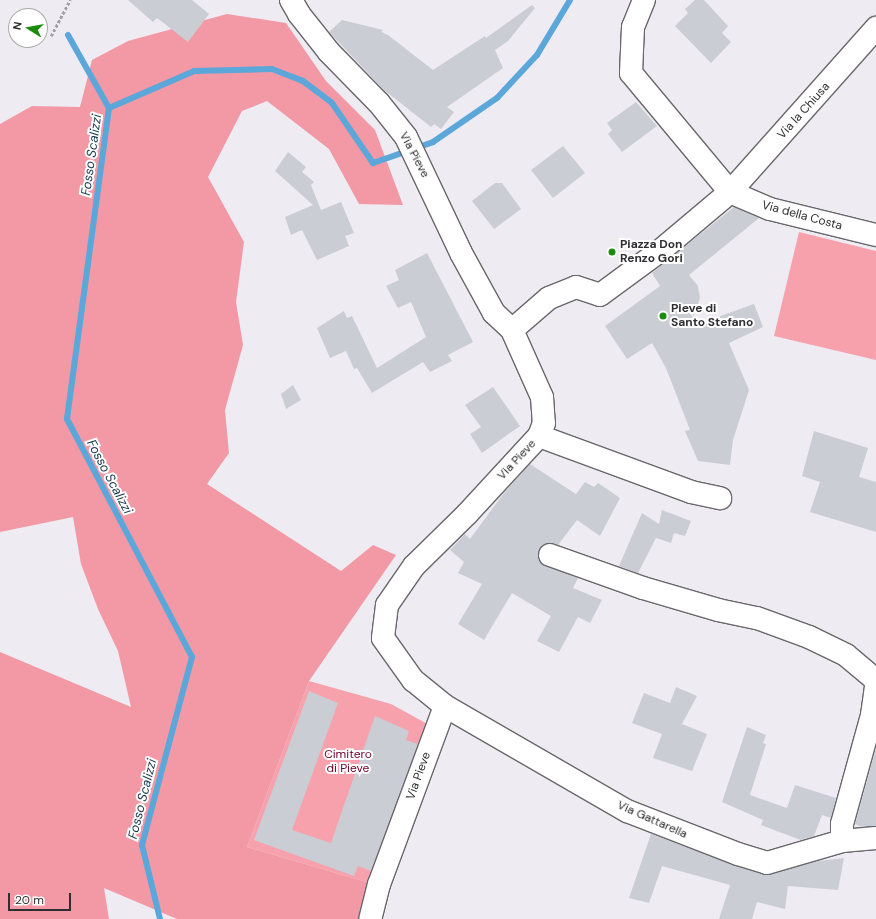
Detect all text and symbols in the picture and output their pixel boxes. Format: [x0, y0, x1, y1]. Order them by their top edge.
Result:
north arrow [8, 8, 48, 48]
text: N [10, 21, 25, 31]
street label: Via la Chiusa [775, 80, 833, 142]
water label: Fosso Scalizzi [79, 113, 105, 197]
street label: Via Pieve [396, 130, 432, 180]
street label: Via della Costa [760, 198, 844, 234]
place label: Piazza Don Renzo Gori [620, 238, 683, 266]
marker: Piazza Don Renzo Gori [607, 247, 617, 257]
place label: Pieve di Santo Stefano [671, 302, 753, 330]
marker: Pieve di Santo Stefano [658, 311, 668, 321]
water label: Fosso Scalizzi [83, 437, 135, 517]
street label: Via Pieve [495, 437, 539, 483]
park label: Cimitero di Pieve [324, 748, 372, 776]
street label: Via Pieve [404, 750, 434, 802]
water label: Fosso Scalizzi [126, 757, 160, 841]
street label: Via Gattarella [615, 798, 689, 842]
scale bar [10, 885, 73, 911]
text: 20 m [15, 892, 44, 908]

